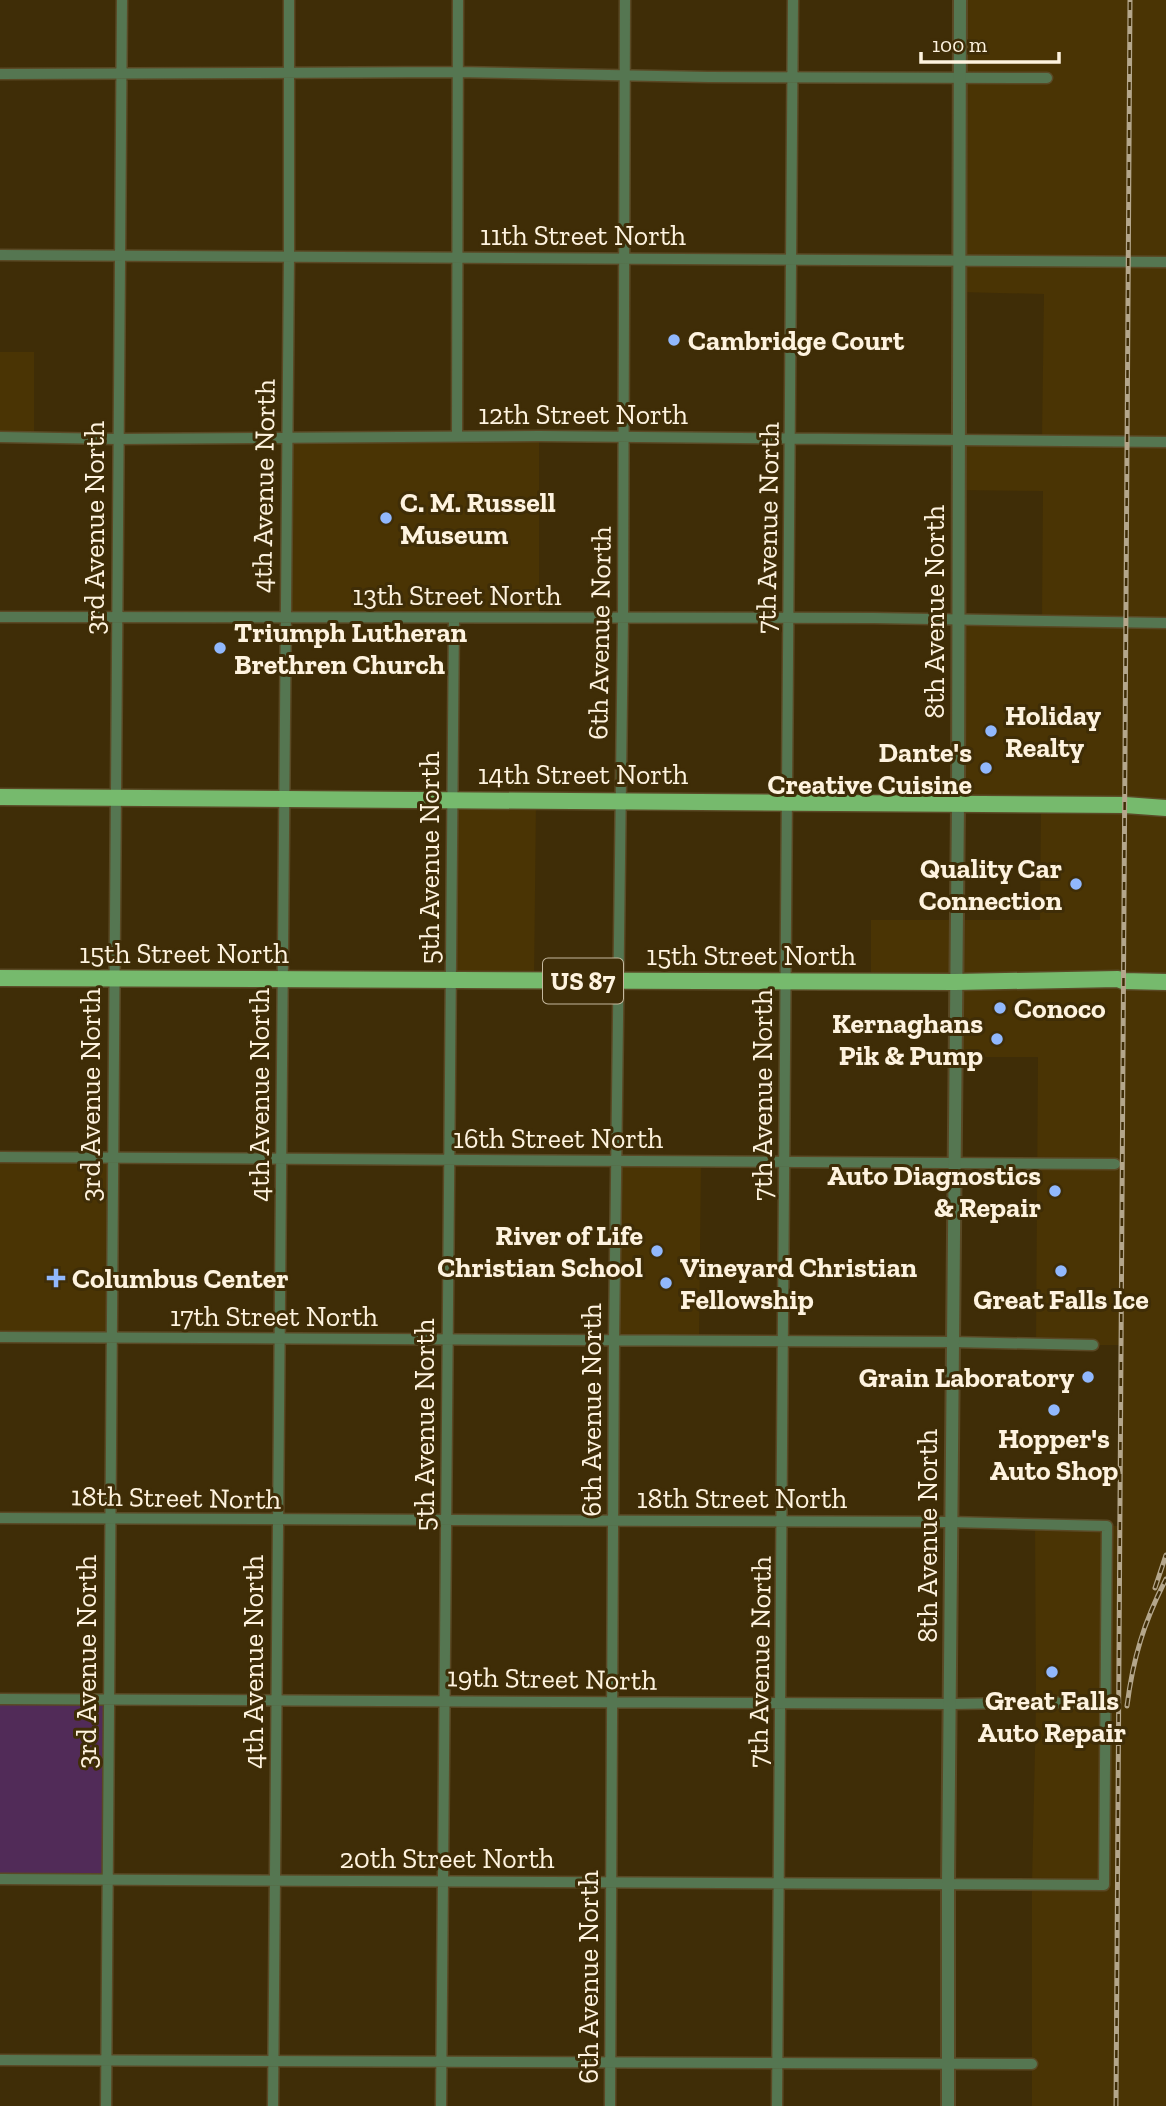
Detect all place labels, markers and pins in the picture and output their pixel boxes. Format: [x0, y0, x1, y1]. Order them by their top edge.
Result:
place label: Cambridge Court [688, 324, 905, 357]
marker: Cambridge Court [666, 332, 682, 348]
place label: C. M. Russell Museum [400, 486, 556, 551]
marker: C. M. Russell Museum [378, 510, 394, 526]
place label: Triumph Lutheran Brethren Church [234, 616, 468, 681]
marker: Triumph Lutheran Brethren Church [212, 640, 228, 656]
place label: Holiday Realty [1005, 699, 1101, 764]
marker: Holiday Realty [983, 723, 999, 739]
place label: Dante's Creative Cuisine [768, 736, 972, 801]
marker: Dante's Creative Cuisine [978, 760, 994, 776]
place label: Quality Car Connection [919, 852, 1062, 917]
marker: Quality Car Connection [1068, 876, 1084, 892]
place label: Conoco [1014, 992, 1106, 1025]
marker: Conoco [992, 1000, 1008, 1016]
place label: Kernaghans Pik & Pump [832, 1007, 983, 1072]
marker: Kernaghans Pik & Pump [989, 1031, 1005, 1047]
place label: Auto Diagnostics & Repair [827, 1159, 1041, 1224]
marker: Auto Diagnostics & Repair [1047, 1183, 1063, 1199]
place label: River of Life Christian School [437, 1219, 643, 1284]
marker: River of Life Christian School [649, 1243, 665, 1259]
place label: Vineyard Christian Fellowship [680, 1251, 918, 1316]
place label: Columbus Center [72, 1262, 289, 1295]
marker: Great Falls Ice [1053, 1263, 1069, 1279]
marker: Columbus Center [46, 1268, 66, 1288]
marker: Vineyard Christian Fellowship [658, 1275, 674, 1291]
place label: Great Falls Ice [973, 1283, 1149, 1316]
place label: Grain Laboratory [859, 1361, 1074, 1394]
marker: Grain Laboratory [1080, 1369, 1096, 1385]
marker: Hopper's Auto Shop [1046, 1402, 1062, 1418]
place label: Hopper's Auto Shop [990, 1422, 1118, 1487]
marker: Great Falls Auto Repair [1044, 1664, 1060, 1680]
place label: Great Falls Auto Repair [978, 1684, 1126, 1749]

